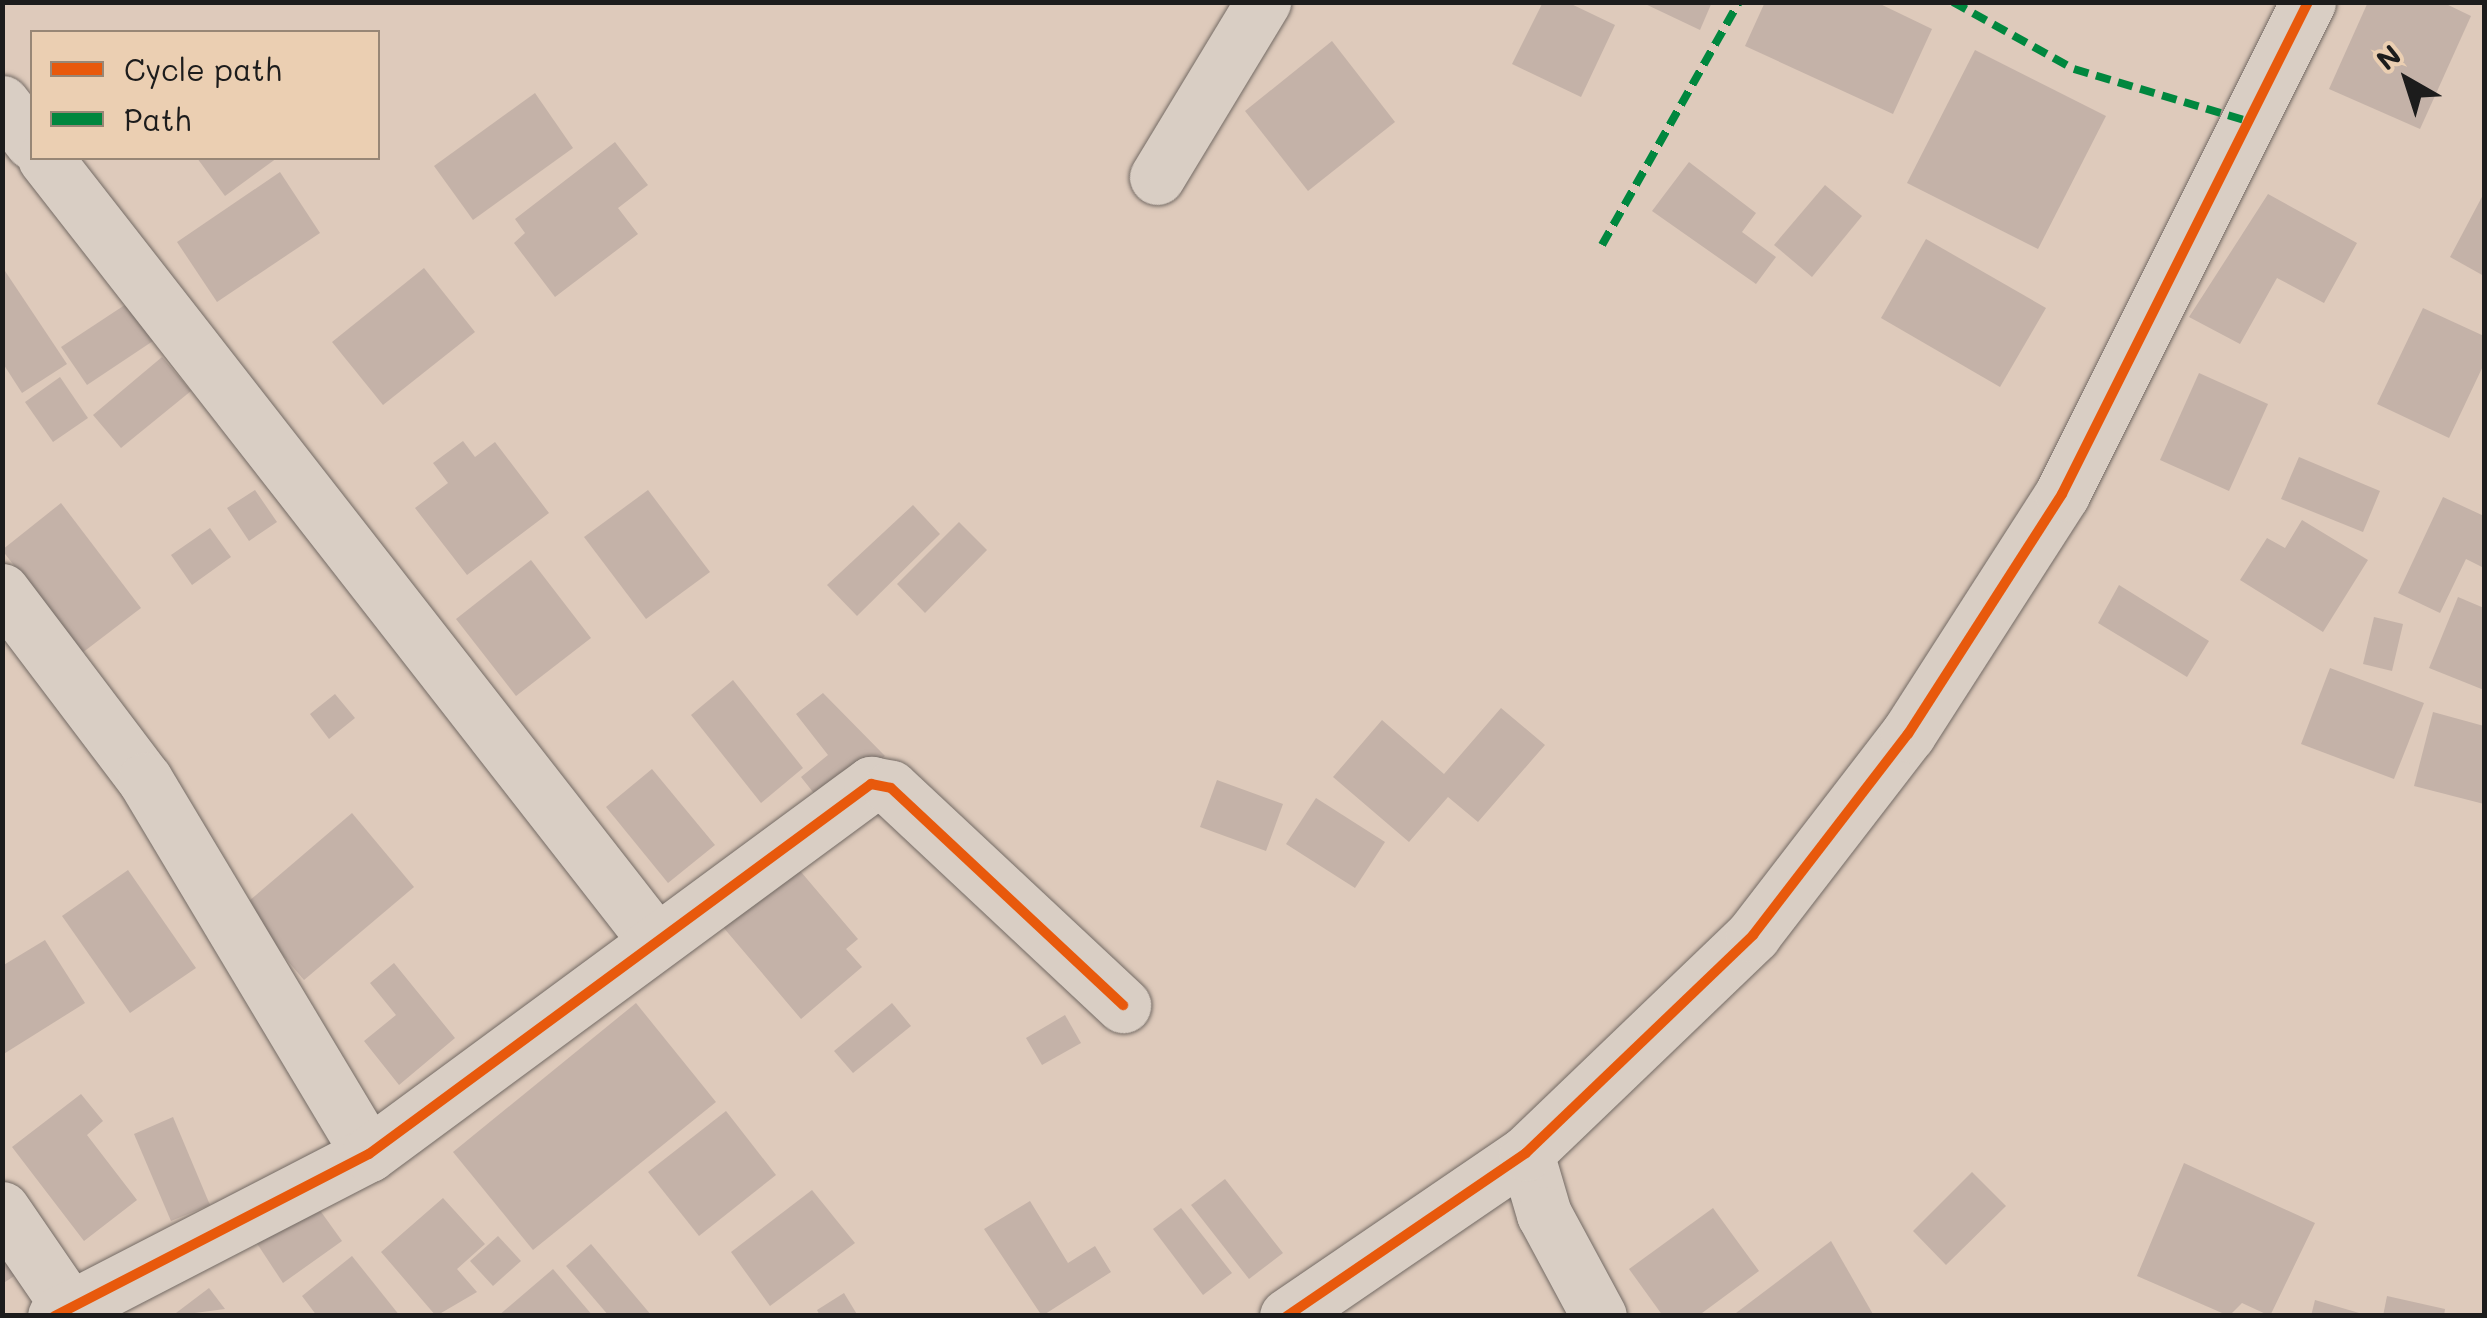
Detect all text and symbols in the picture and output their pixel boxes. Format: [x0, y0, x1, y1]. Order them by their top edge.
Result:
legend [30, 30, 380, 160]
north arrow [2357, 30, 2457, 130]
text: N [2369, 36, 2408, 77]
text: Cycle path [124, 49, 282, 89]
text: Path [124, 99, 191, 139]

